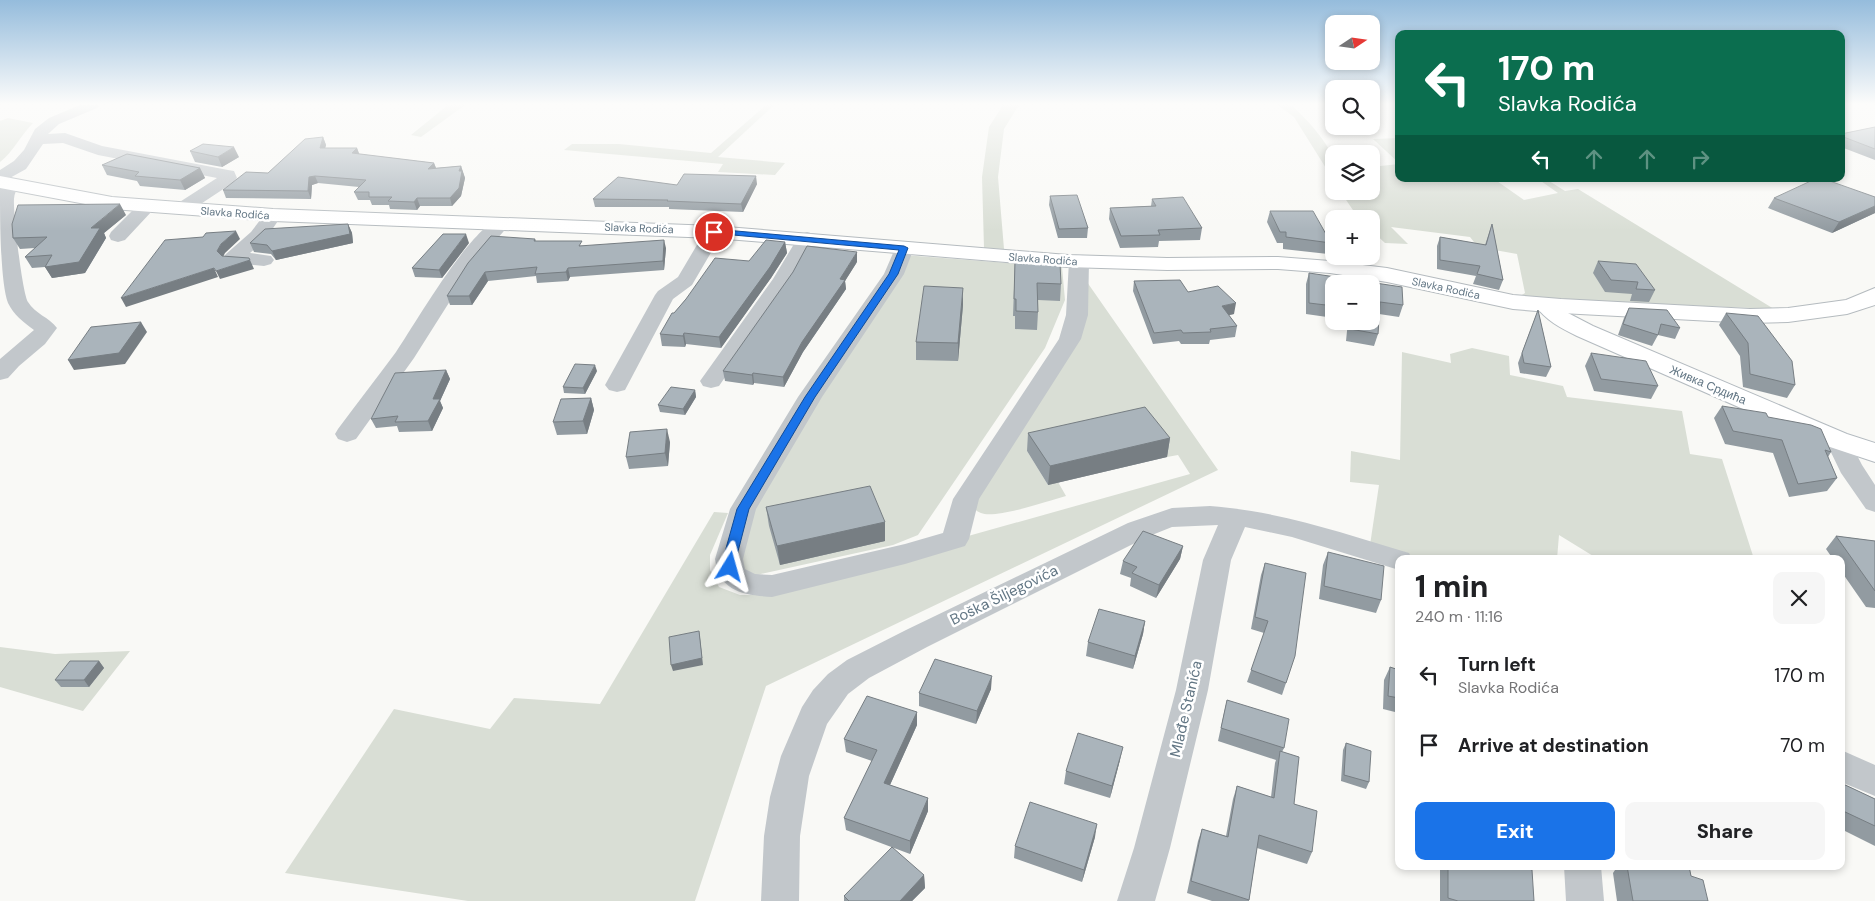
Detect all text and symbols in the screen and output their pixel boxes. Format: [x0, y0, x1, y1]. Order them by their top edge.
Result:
north arrow [1325, 15, 1380, 70]
map controls [1325, 15, 1380, 330]
text: 170 m [1498, 45, 1595, 91]
icon: left [1415, 50, 1480, 115]
button: search [1325, 80, 1380, 135]
text: Slavka Rodića [1498, 89, 1637, 118]
button: layers [1325, 145, 1380, 200]
icon: left [1527, 145, 1555, 173]
icon: ahead [1580, 145, 1608, 173]
icon: ahead [1633, 145, 1661, 173]
icon: right [1686, 145, 1714, 173]
street label: Slavka Rodića [200, 204, 270, 222]
button: + [1325, 210, 1380, 265]
pin [693, 211, 735, 253]
icon: arrive [700, 218, 728, 246]
street label: Slavka Rodića [604, 220, 674, 236]
street label: Slavka Rodića [1008, 250, 1078, 268]
street label: Slavka Rodića [1411, 274, 1481, 302]
button: − [1325, 275, 1380, 330]
street label: Живка Срдића [1667, 362, 1749, 408]
position arrow [703, 540, 755, 592]
street label: Boška Šiljegovića [947, 560, 1061, 630]
text: 1 min [1415, 567, 1488, 606]
button: close [1773, 572, 1825, 624]
text: 240 m · 11:16 [1415, 606, 1503, 627]
text: Turn left [1458, 652, 1536, 677]
street label: Mlađe Stanića [1165, 659, 1207, 759]
icon: left [1415, 661, 1443, 689]
text: 170 m [1774, 663, 1825, 688]
text: Slavka Rodića [1458, 677, 1559, 698]
icon: arrive [1415, 731, 1443, 759]
text: Arrive at destination [1458, 733, 1649, 758]
text: 70 m [1780, 733, 1825, 758]
button: Exit [1415, 802, 1615, 860]
button: Share [1625, 802, 1825, 860]

